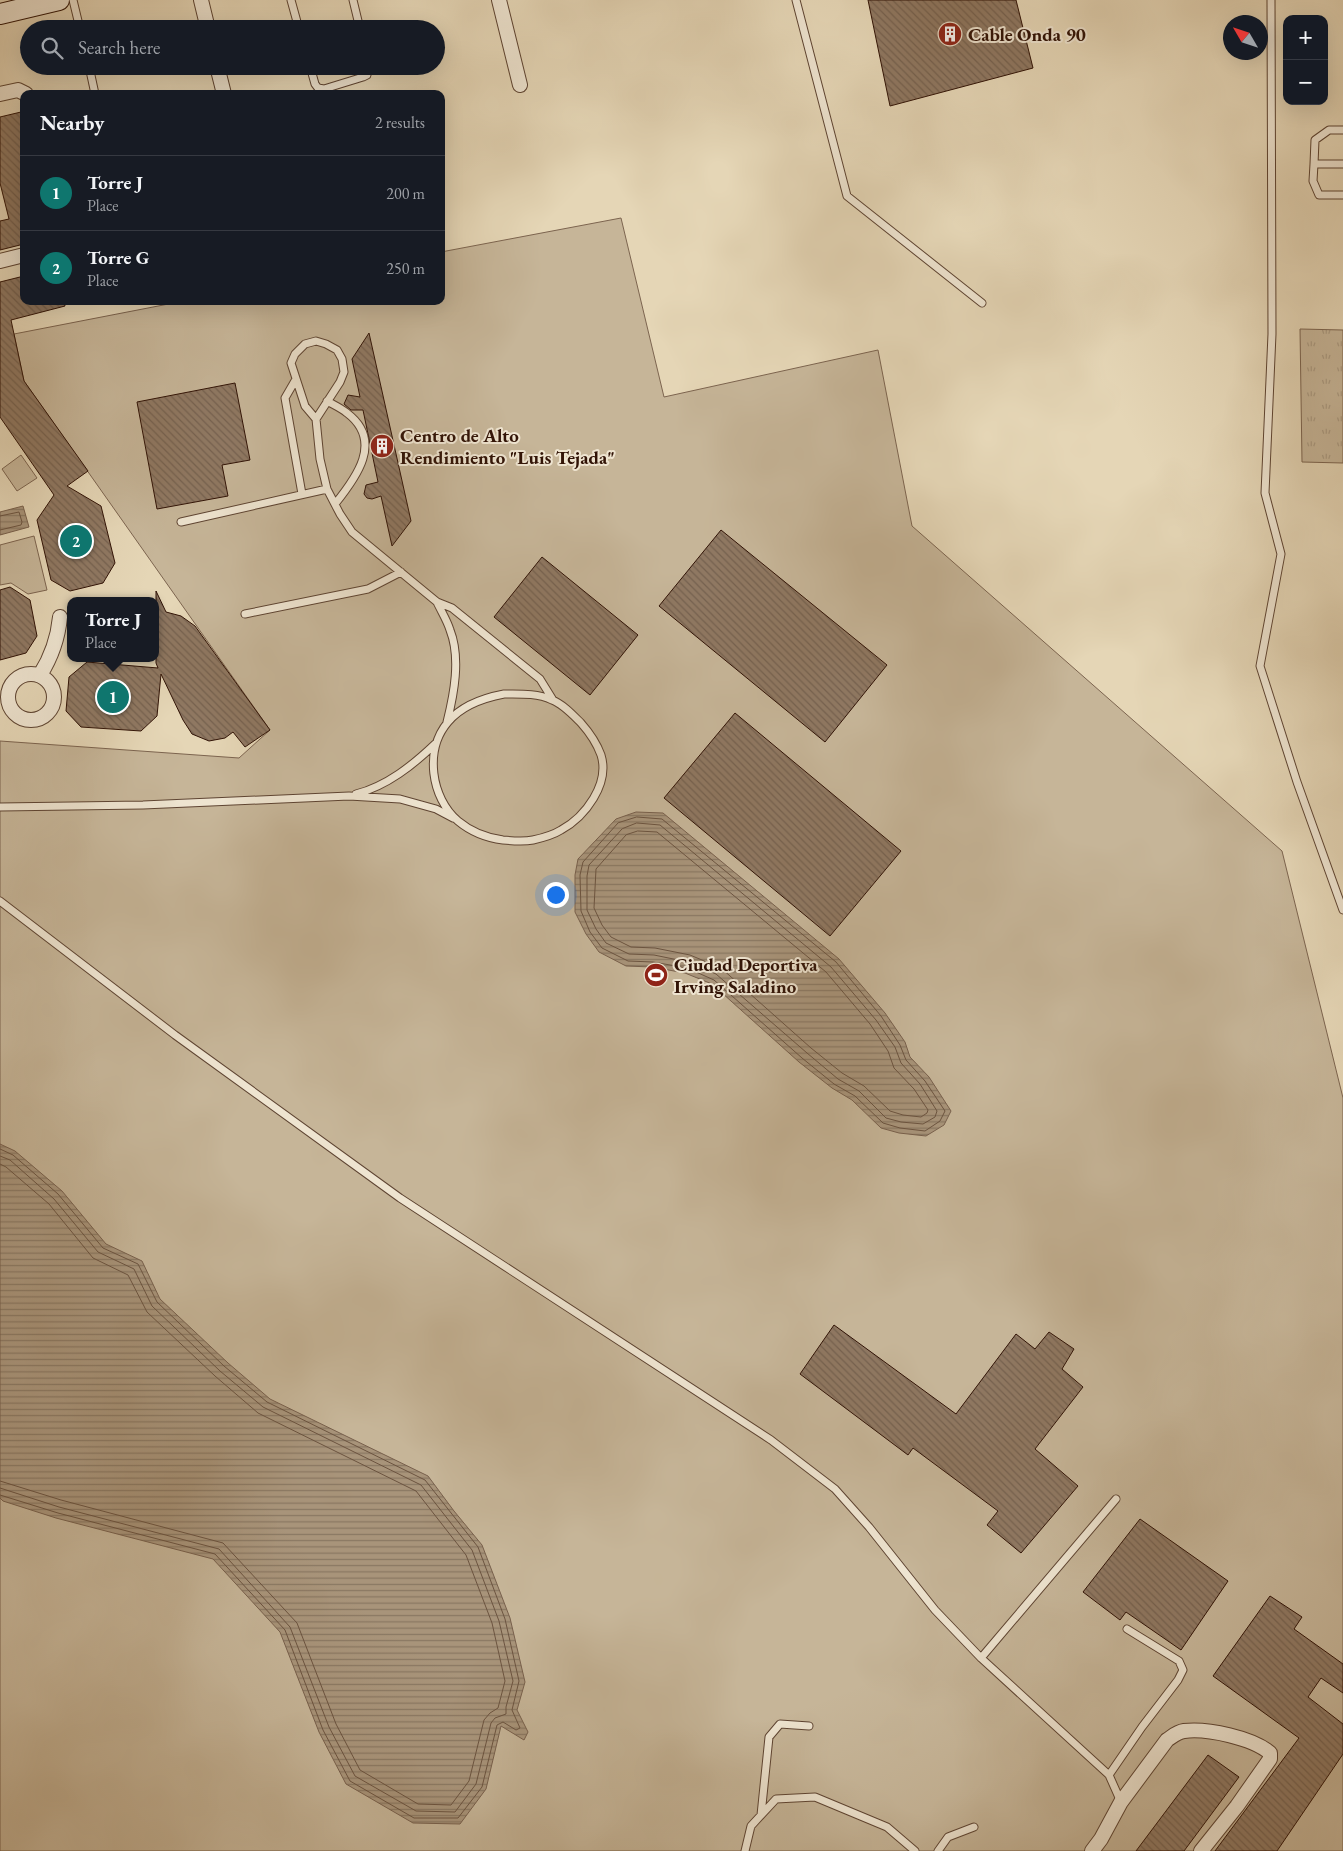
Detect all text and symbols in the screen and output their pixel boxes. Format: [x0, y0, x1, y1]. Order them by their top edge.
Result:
north arrow [1223, 15, 1268, 60]
map controls [1283, 15, 1328, 105]
button: + [1283, 15, 1328, 60]
search box [20, 20, 445, 75]
building icon: Cable Onda 90 [937, 21, 963, 47]
place label: Cable Onda 90 [968, 22, 1086, 47]
icon: search [38, 34, 66, 62]
text: Search here [78, 35, 160, 60]
button: − [1283, 60, 1328, 105]
text: Nearby [40, 109, 104, 136]
text: 2 results [375, 112, 425, 133]
text: Torre J [87, 170, 143, 195]
text: 1 [52, 183, 60, 204]
text: 200 m [386, 183, 425, 204]
text: Place [87, 195, 119, 216]
text: Torre G [87, 245, 150, 270]
text: 2 [52, 258, 60, 279]
text: 250 m [386, 258, 425, 279]
text: Place [87, 270, 119, 291]
place label: Centro de Alto Rendimiento "Luis Tejada" [400, 423, 615, 470]
building icon: Centro de Alto Rendimiento "Luis Tejada" [369, 433, 395, 459]
pin: 2 [60, 522, 92, 560]
popup [67, 597, 159, 662]
text: Torre J [85, 607, 141, 632]
text: Place [85, 632, 117, 653]
pin: 1 [97, 678, 129, 716]
your location [543, 882, 569, 908]
place label: Ciudad Deportiva Irving Saladino [674, 952, 818, 999]
sports icon: Ciudad Deportiva Irving Saladino [643, 962, 669, 988]

